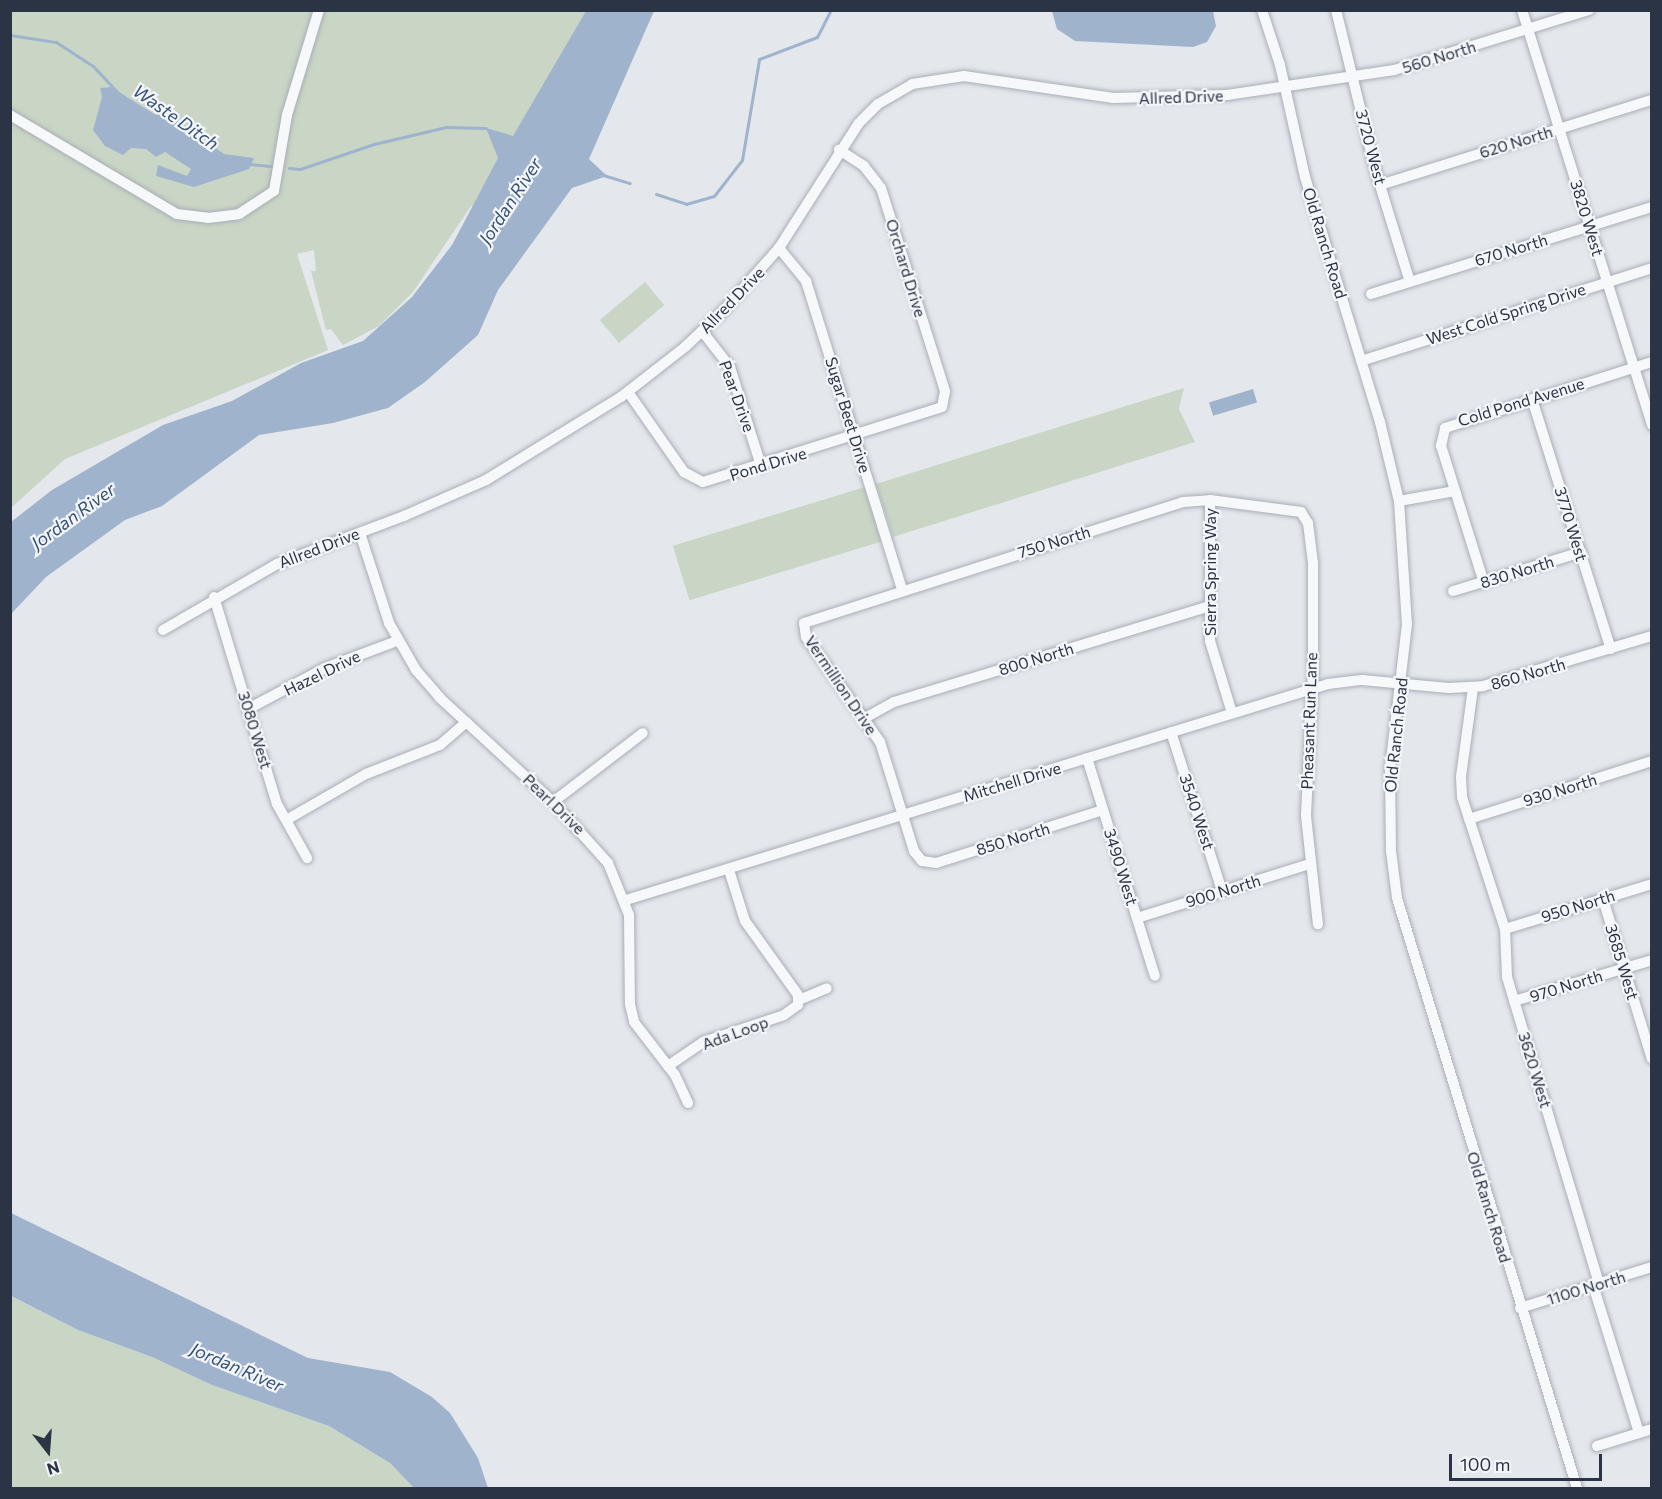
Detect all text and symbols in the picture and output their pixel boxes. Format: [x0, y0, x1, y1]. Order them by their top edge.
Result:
street label: 560 North [1400, 37, 1478, 77]
water label: Waste Ditch [129, 80, 223, 154]
street label: Allred Drive [1138, 86, 1224, 108]
street label: 3720 West [1352, 107, 1390, 187]
street label: 620 North [1477, 122, 1555, 162]
water label: Jordan River [474, 154, 546, 248]
street label: 3820 West [1566, 178, 1608, 258]
street label: Old Ranch Road [1299, 185, 1351, 301]
street label: Orchard Drive [882, 217, 930, 319]
street label: 670 North [1472, 230, 1550, 270]
street label: Allred Drive [696, 263, 768, 337]
street label: West Cold Spring Drive [1424, 279, 1588, 349]
street label: Sugar Beet Drive [821, 355, 875, 475]
street label: Pear Drive [715, 358, 759, 434]
street label: Cold Pond Avenue [1456, 374, 1586, 430]
street label: Pond Drive [727, 443, 809, 485]
water label: Jordan River [27, 478, 119, 554]
street label: 3770 West [1551, 484, 1591, 564]
street label: Sierra Spring Way [1200, 508, 1220, 636]
street label: 750 North [1015, 522, 1093, 562]
street label: Allred Drive [276, 524, 362, 572]
street label: 830 North [1478, 552, 1556, 592]
street label: Vermillion Drive [801, 632, 881, 738]
street label: 800 North [996, 639, 1076, 679]
street label: Hazel Drive [281, 646, 363, 700]
street label: Pheasant Run Lane [1297, 652, 1321, 790]
street label: 860 North [1489, 654, 1567, 694]
street label: Old Ranch Road [1380, 677, 1412, 793]
street label: 3080 West [234, 689, 276, 771]
street label: Mitchell Drive [961, 758, 1063, 806]
street label: Pearl Drive [519, 770, 589, 838]
street label: 930 North [1521, 770, 1599, 810]
street label: 3540 West [1176, 772, 1218, 852]
street label: 850 North [974, 819, 1052, 859]
street label: 3490 West [1100, 826, 1142, 908]
street label: 900 North [1183, 871, 1263, 911]
street label: 950 North [1539, 886, 1617, 926]
street label: 3685 West [1601, 922, 1643, 1002]
street label: 970 North [1527, 966, 1605, 1006]
street label: Ada Loop [699, 1012, 771, 1054]
street label: 3620 West [1514, 1030, 1556, 1110]
street label: Old Ranch Road [1463, 1149, 1515, 1265]
street label: 1100 North [1544, 1267, 1628, 1309]
water label: Jordan River [187, 1338, 287, 1396]
north arrow [18, 1421, 78, 1481]
scale bar [1452, 1442, 1605, 1480]
text: 100 m [1460, 1453, 1510, 1475]
text: N [45, 1458, 62, 1480]

